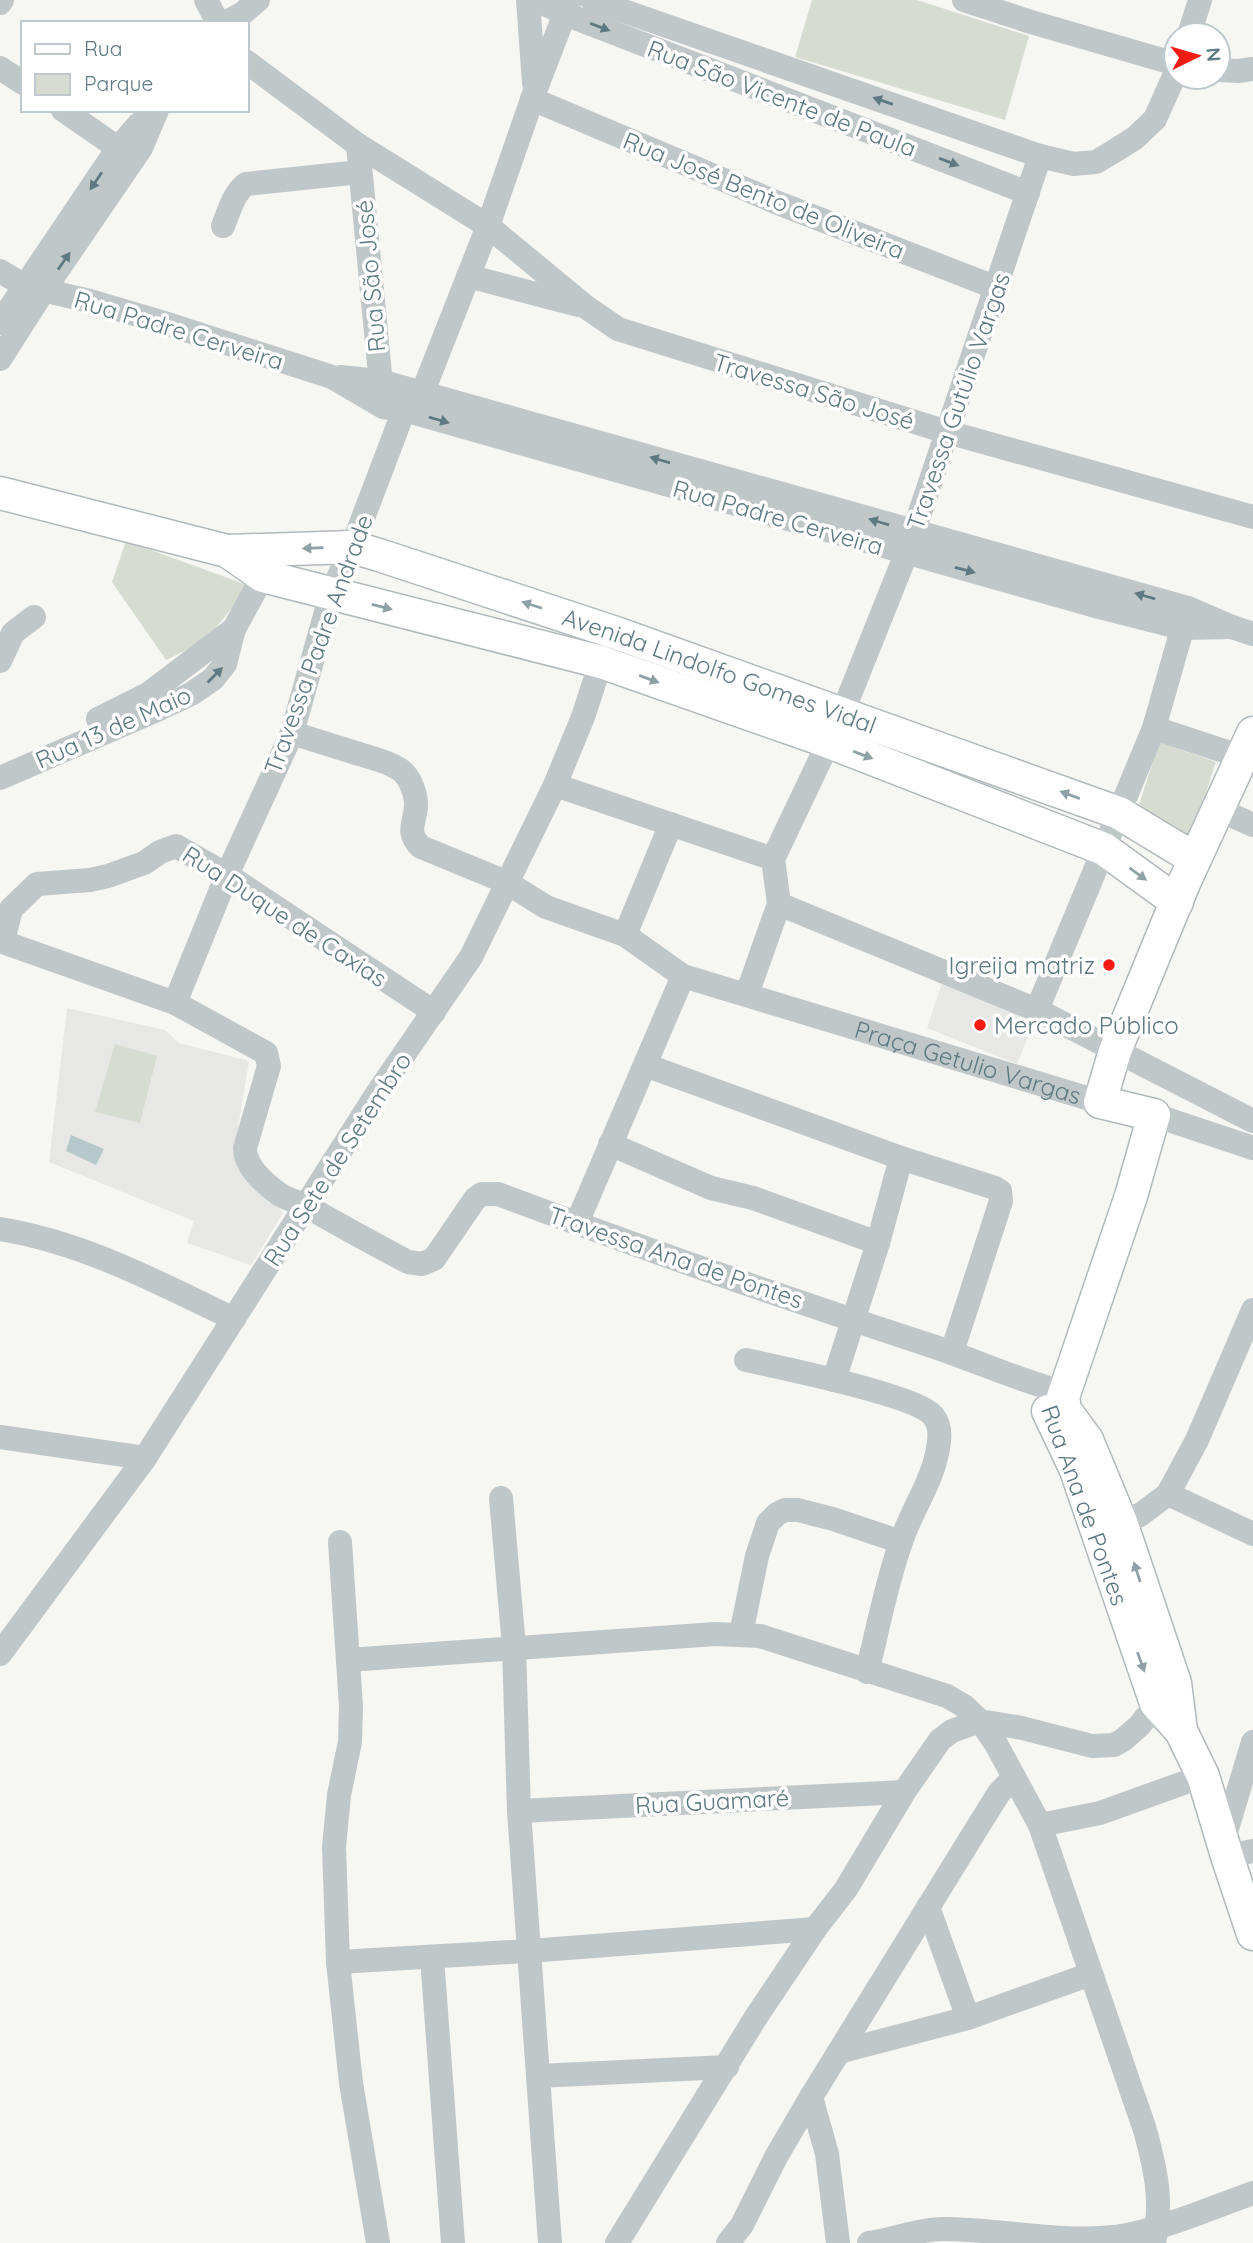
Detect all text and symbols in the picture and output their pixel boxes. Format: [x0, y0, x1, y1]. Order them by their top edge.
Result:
legend [21, 21, 248, 112]
north arrow [1162, 21, 1232, 91]
one-way arrow [589, 22, 610, 33]
street label: Rua São Vicente de Paula [643, 33, 921, 163]
text: Rua [84, 35, 123, 61]
text: N [1201, 47, 1226, 63]
text: Parque [84, 70, 153, 96]
one-way arrow [873, 96, 894, 107]
street label: Rua José Bento de Oliveira [619, 125, 909, 265]
one-way arrow [938, 157, 959, 168]
one-way arrow [89, 172, 103, 190]
street label: Rua São José [348, 199, 392, 353]
one-way arrow [57, 252, 71, 270]
street label: Travessa Gutúlio Vargas [900, 269, 1016, 533]
street label: Rua Padre Cerveira [71, 284, 287, 376]
street label: Travessa São José [710, 346, 918, 436]
one-way arrow [429, 416, 450, 426]
one-way arrow [649, 455, 670, 465]
street label: Rua Padre Cerveira [670, 473, 886, 561]
street label: Travessa Padre Andrade [257, 510, 379, 778]
one-way arrow [868, 516, 890, 527]
one-way arrow [302, 543, 324, 554]
one-way arrow [954, 565, 976, 576]
one-way arrow [1134, 590, 1156, 601]
one-way arrow [521, 599, 542, 610]
street label: Avenida Lindolfo Gomes Vidal [559, 601, 880, 740]
one-way arrow [371, 602, 393, 613]
one-way arrow [207, 666, 224, 683]
one-way arrow [638, 674, 659, 685]
street label: Rua 13 de Maio [30, 679, 196, 775]
one-way arrow [852, 750, 873, 761]
one-way arrow [1059, 789, 1080, 800]
street label: Rua Duque de Caxias [177, 839, 393, 993]
one-way arrow [1129, 867, 1147, 881]
place label: Igreija matriz [949, 950, 1095, 980]
marker: Igreija matriz [1101, 957, 1117, 973]
place label: Mercado Público [994, 1010, 1179, 1040]
street label: Praça Getulio Vargas [851, 1014, 1085, 1110]
marker: Mercado Público [972, 1017, 988, 1033]
street label: Rua Sete de Setembro [257, 1047, 417, 1271]
street label: Travessa Ana de Pontes [545, 1199, 807, 1315]
street label: Rua Ana de Pontes [1035, 1401, 1135, 1609]
one-way arrow [1131, 1561, 1142, 1582]
one-way arrow [1135, 1651, 1146, 1672]
street label: Rua Guamaré [634, 1782, 790, 1820]

